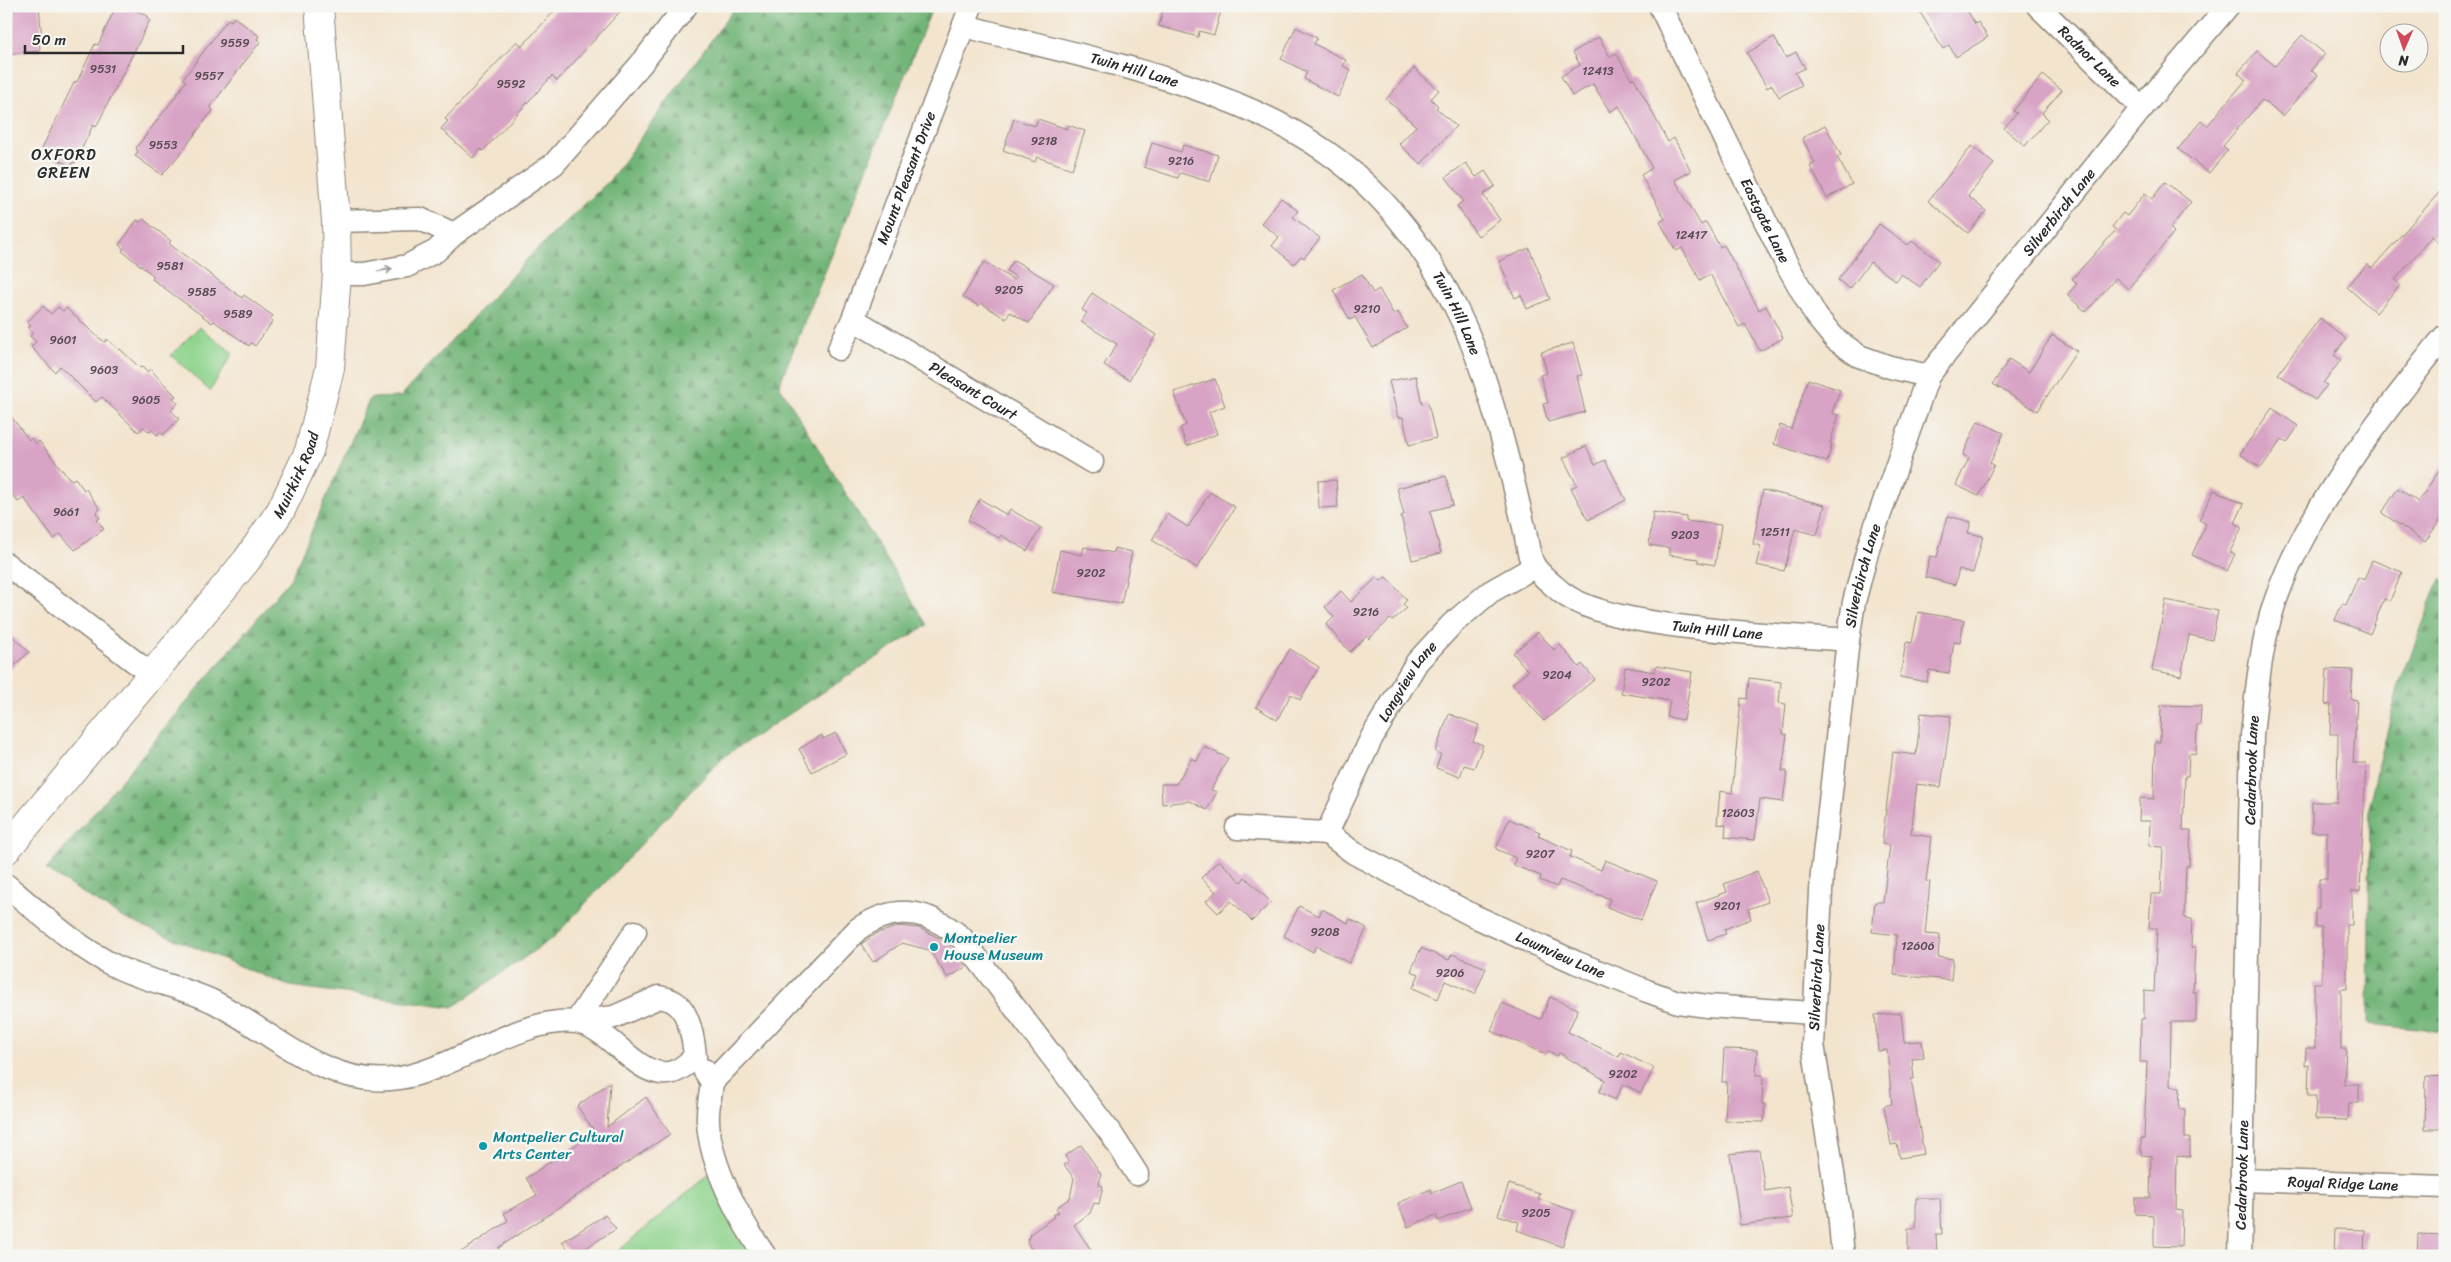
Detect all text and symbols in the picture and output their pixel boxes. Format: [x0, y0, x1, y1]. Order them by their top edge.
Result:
street label: Radnor Lane [2052, 19, 2127, 94]
scale bar [25, 22, 182, 54]
north arrow [2378, 22, 2428, 72]
text: 50 m [32, 27, 67, 53]
house number: 9559 [220, 32, 250, 54]
street label: Twin Hill Lane [1087, 45, 1182, 95]
text: N [2398, 48, 2410, 73]
house number: 9531 [90, 58, 116, 80]
house number: 12413 [1582, 60, 1614, 82]
house number: 9557 [195, 65, 225, 87]
house number: 9592 [497, 73, 526, 95]
street label: Mount Pleasant Drive [869, 107, 943, 248]
house number: 9218 [1031, 130, 1057, 152]
house number: 9553 [149, 134, 178, 156]
district label: OXFORD GREEN [31, 140, 97, 187]
house number: 9216 [1168, 150, 1194, 172]
street label: Silverbirch Lane [2015, 162, 2103, 262]
street label: Eastgate Lane [1733, 173, 1797, 268]
house number: 12417 [1675, 224, 1708, 246]
house number: 9581 [156, 255, 184, 277]
one-way arrow [377, 265, 393, 274]
street label: Twin Hill Lane [1425, 266, 1488, 359]
house number: 9205 [994, 279, 1024, 301]
house number: 9585 [187, 281, 217, 303]
house number: 9210 [1353, 298, 1381, 320]
house number: 9589 [223, 303, 253, 325]
house number: 9601 [50, 329, 76, 351]
street label: Pleasant Court [924, 354, 1023, 428]
house number: 9603 [90, 359, 119, 381]
house number: 9605 [131, 389, 161, 411]
street label: Muirkirk Road [266, 428, 327, 524]
house number: 9661 [53, 501, 79, 523]
street label: Silverbirch Lane [1837, 520, 1889, 629]
house number: 12511 [1760, 521, 1790, 543]
house number: 9203 [1671, 524, 1700, 546]
house number: 9202 [1077, 562, 1105, 584]
house number: 9216 [1353, 601, 1379, 623]
street label: Twin Hill Lane [1670, 612, 1764, 647]
street label: Longview Lane [1371, 635, 1444, 727]
house number: 9204 [1542, 664, 1572, 686]
house number: 9202 [1642, 671, 1670, 693]
street label: Cedarbrook Lane [2237, 714, 2267, 825]
house number: 12603 [1721, 802, 1755, 824]
house number: 9207 [1526, 843, 1556, 865]
house number: 9201 [1713, 895, 1741, 917]
house number: 9208 [1310, 921, 1340, 943]
street label: Silverbirch Lane [1801, 923, 1832, 1031]
street label: Lawnview Lane [1511, 924, 1610, 986]
place label: Montpelier House Museum [944, 925, 1043, 968]
house number: 12606 [1901, 935, 1935, 957]
marker: Montpelier House Museum [928, 941, 940, 953]
house number: 9206 [1436, 962, 1465, 984]
house number: 9202 [1609, 1063, 1637, 1085]
street label: Cedarbrook Lane [2228, 1120, 2256, 1230]
place label: Montpelier Cultural Arts Center [492, 1124, 624, 1167]
marker: Montpelier Cultural Arts Center [477, 1140, 489, 1152]
street label: Royal Ridge Lane [2287, 1169, 2399, 1198]
house number: 9205 [1521, 1202, 1551, 1224]

